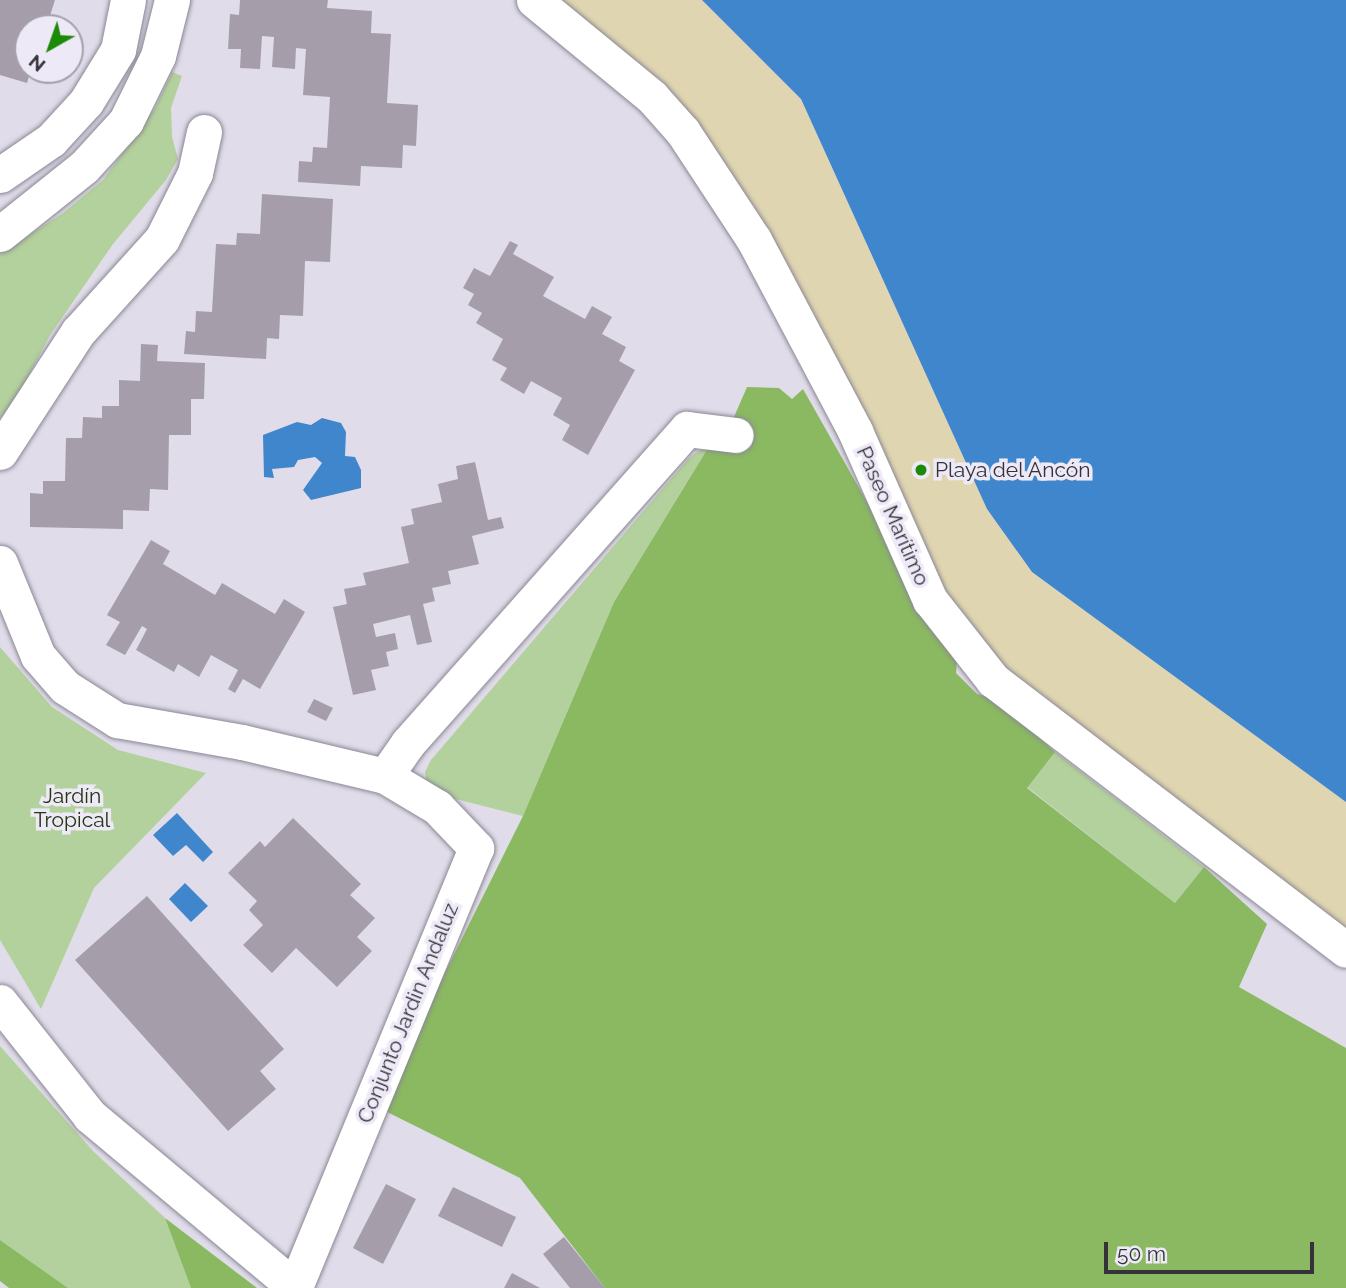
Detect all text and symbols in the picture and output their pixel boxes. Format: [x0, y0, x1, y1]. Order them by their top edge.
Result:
north arrow [14, 14, 84, 84]
text: N [24, 50, 49, 77]
street label: Paseo Marítimo [851, 442, 935, 590]
place label: Playa del Ancón [935, 457, 1092, 483]
marker: Playa del Ancón [913, 462, 929, 478]
park label: Jardín Tropical [34, 783, 110, 833]
street label: Conjunto Jardin Andaluz [352, 899, 464, 1127]
scale bar [1108, 1228, 1318, 1272]
text: 50 m [1117, 1241, 1166, 1266]

